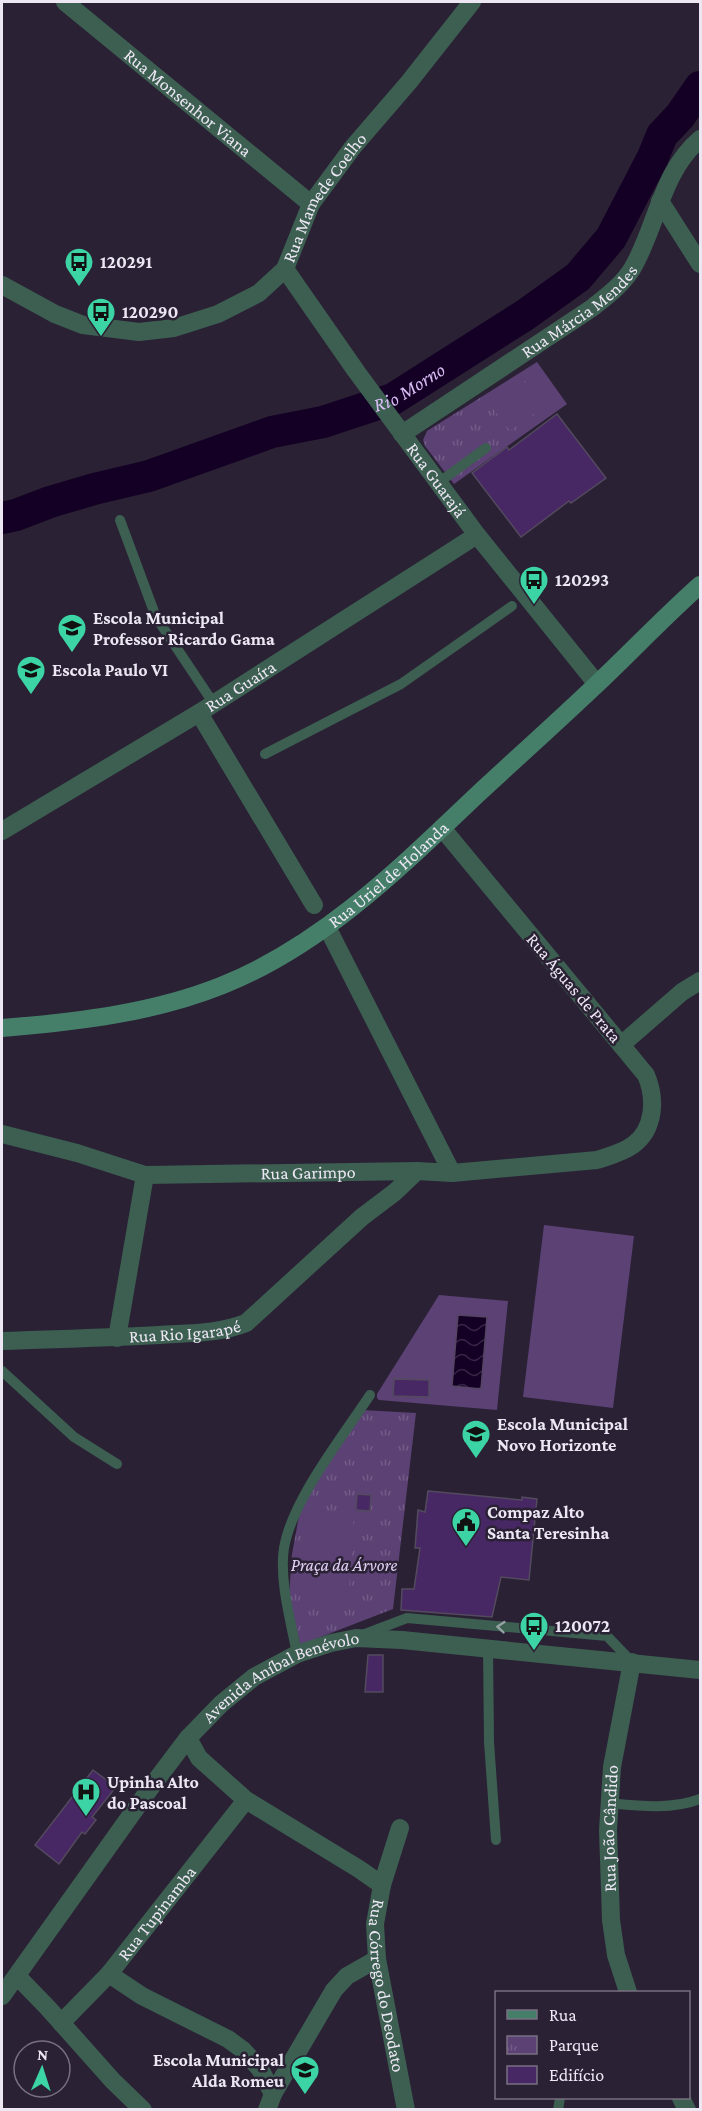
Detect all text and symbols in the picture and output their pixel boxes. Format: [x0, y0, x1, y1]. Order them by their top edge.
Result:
street label: Rua Monsenhor Viana [120, 45, 256, 161]
street label: Rua Mamede Coelho [279, 129, 371, 265]
bus stop icon: 120291 [63, 246, 95, 288]
place label: 120291 [100, 252, 153, 272]
street label: Rua Márcia Mendes [518, 261, 642, 362]
bus stop icon: 120290 [85, 296, 117, 338]
place label: 120290 [122, 302, 179, 322]
water label: Rio Morno [370, 358, 449, 416]
street label: Rua Guarajá [403, 439, 471, 521]
bus stop icon: 120293 [518, 564, 550, 606]
place label: 120293 [555, 570, 609, 590]
place label: Escola Municipal Professor Ricardo Gama [93, 608, 275, 649]
school or university icon: Escola Municipal Professor Ricardo Gama [56, 612, 88, 654]
school or university icon: Escola Paulo VI [15, 654, 47, 696]
street label: Rua Guaíra [202, 657, 279, 716]
place label: Escola Paulo VI [52, 660, 168, 680]
street label: Rua Uriel de Holanda [325, 817, 453, 932]
street label: Rua Águas de Prata [522, 929, 626, 1047]
street label: Rua Garimpo [261, 1162, 356, 1183]
street label: Rua Rio Igarapé [128, 1316, 243, 1347]
place label: Escola Municipal Novo Horizonte [497, 1414, 628, 1455]
school or university icon: Escola Municipal Novo Horizonte [460, 1418, 492, 1460]
place label: Compaz Alto Santa Teresinha [487, 1502, 609, 1543]
public building icon: Compaz Alto Santa Teresinha [450, 1506, 482, 1548]
park label: Praça da Árvore [291, 1555, 398, 1575]
bus stop icon: 120072 [518, 1610, 550, 1652]
place label: 120072 [555, 1616, 610, 1636]
one-way arrow [496, 1621, 505, 1634]
street label: Avenida Aníbal Benévolo [198, 1628, 361, 1727]
street label: Rua João Cândido [598, 1764, 622, 1892]
place label: Upinha Alto do Pascoal [107, 1772, 199, 1813]
hospital icon: Upinha Alto do Pascoal [70, 1776, 102, 1818]
street label: Rua Tupinamba [114, 1862, 200, 1964]
street label: Rua Córrego do Deodato [365, 1898, 409, 2074]
legend [495, 1991, 690, 2099]
text: Rua [549, 2005, 577, 2025]
text: Parque [549, 2035, 599, 2055]
north arrow [12, 2039, 72, 2099]
text: N [37, 2046, 49, 2063]
place label: Escola Municipal Alda Romeu [153, 2050, 285, 2091]
school or university icon: Escola Municipal Alda Romeu [289, 2054, 321, 2096]
text: Edifício [549, 2065, 604, 2085]

